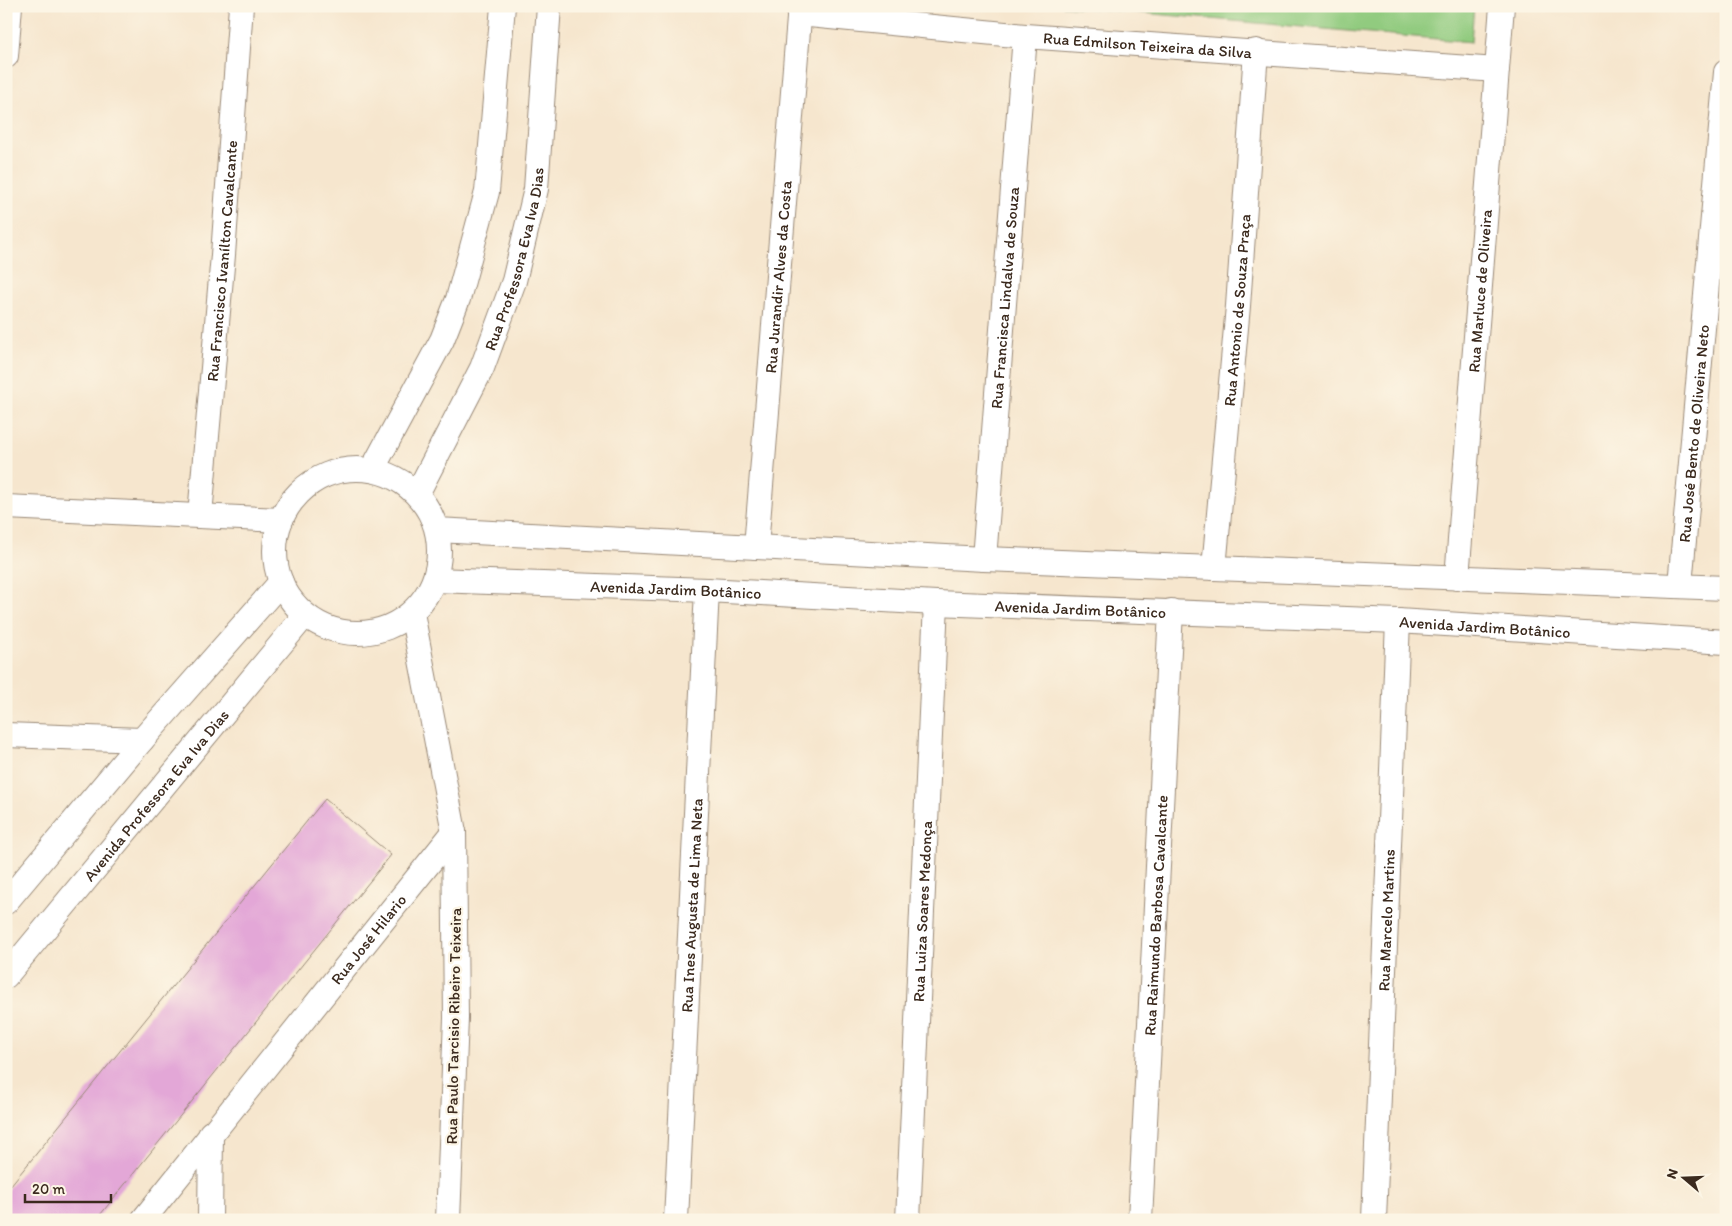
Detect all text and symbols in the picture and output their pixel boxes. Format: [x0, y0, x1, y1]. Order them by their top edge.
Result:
street label: Rua Edmilson Teixeira da Silva [1043, 28, 1253, 62]
street label: Rua Francisco Ivanílton Cavalcante [203, 140, 241, 382]
street label: Rua Professora Eva Iva Dias [480, 167, 548, 353]
street label: Rua Jurandir Alves da Costa [761, 179, 796, 374]
street label: Rua Francisca Lindalva de Souza [987, 185, 1023, 410]
street label: Rua Marluce de Oliveira [1464, 208, 1496, 373]
street label: Rua Antonio de Souza Praça [1220, 213, 1254, 407]
street label: Rua José Bento de Oliveira Neto [1675, 324, 1713, 543]
street label: Avenida Jardim Botânico [590, 577, 762, 603]
street label: Avenida Jardim Botânico [994, 596, 1166, 622]
street label: Avenida Jardim Botânico [1399, 612, 1571, 642]
street label: Avenida Professora Eva Iva Dias [80, 706, 233, 885]
street label: Rua Raimundo Barbosa Cavalcante [1140, 795, 1172, 1036]
street label: Rua Ines Augusta de Lima Neta [677, 798, 707, 1013]
street label: Rua Luiza Soares Medonça [909, 820, 936, 1002]
street label: Rua Marcelo Martins [1374, 849, 1399, 992]
street label: Rua José Hilario [327, 890, 410, 988]
street label: Rua Paulo Tarcisio Ribeiro Teixeira [442, 907, 465, 1145]
north arrow [1660, 1154, 1710, 1204]
text: N [1663, 1167, 1682, 1181]
scale bar [25, 1171, 111, 1203]
text: 20 m [32, 1180, 66, 1198]

